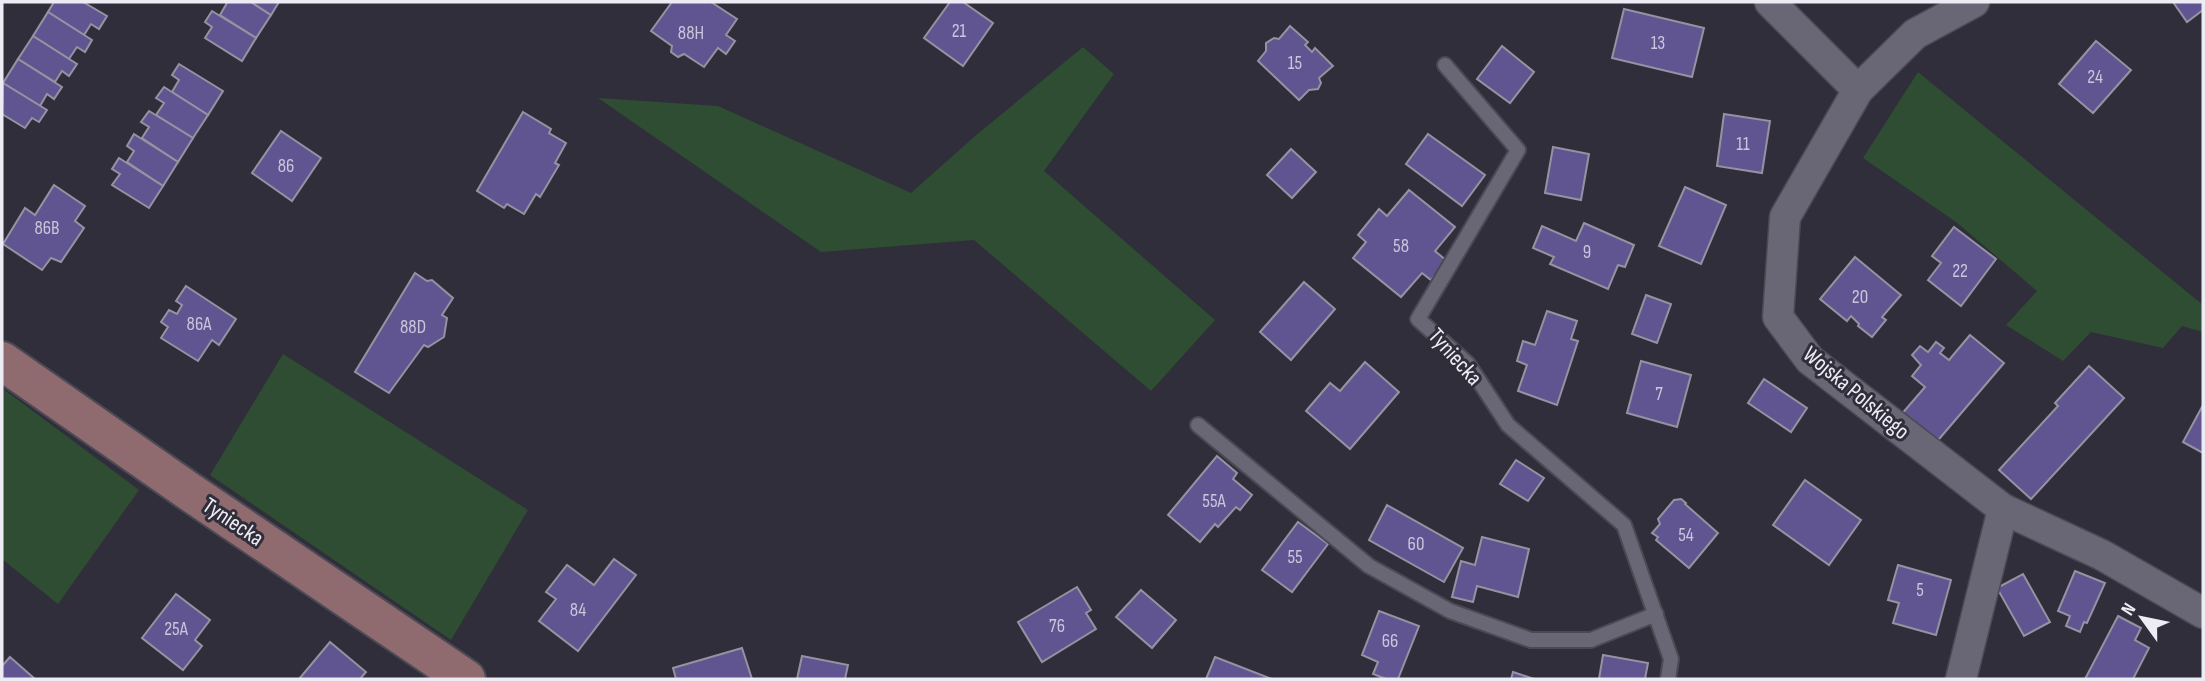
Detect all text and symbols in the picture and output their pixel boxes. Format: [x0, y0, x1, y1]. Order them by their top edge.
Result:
house number: 21 [952, 20, 967, 43]
house number: 88H [678, 22, 704, 45]
house number: 13 [1651, 32, 1665, 55]
house number: 15 [1288, 52, 1302, 75]
house number: 24 [2087, 66, 2103, 89]
house number: 11 [1736, 133, 1750, 156]
house number: 86 [278, 155, 294, 178]
house number: 86B [34, 217, 60, 240]
house number: 58 [1393, 235, 1409, 258]
house number: 9 [1583, 241, 1591, 264]
house number: 22 [1952, 260, 1968, 283]
house number: 20 [1852, 286, 1868, 309]
house number: 86A [187, 313, 212, 336]
house number: 88D [400, 316, 426, 339]
street label: Tyniecka [1422, 323, 1488, 391]
street label: Wojska Polskiego [1797, 340, 1915, 446]
house number: 7 [1655, 383, 1663, 406]
house number: 55A [1202, 490, 1227, 513]
street label: Tyniecka [197, 492, 269, 552]
house number: 54 [1678, 524, 1694, 547]
house number: 60 [1408, 533, 1424, 556]
house number: 55 [1287, 546, 1303, 569]
house number: 5 [1916, 579, 1924, 602]
north arrow [2107, 583, 2177, 653]
house number: 84 [570, 599, 586, 622]
text: N [2117, 599, 2141, 620]
house number: 76 [1049, 615, 1065, 638]
house number: 25A [164, 618, 189, 641]
house number: 66 [1382, 630, 1398, 653]

